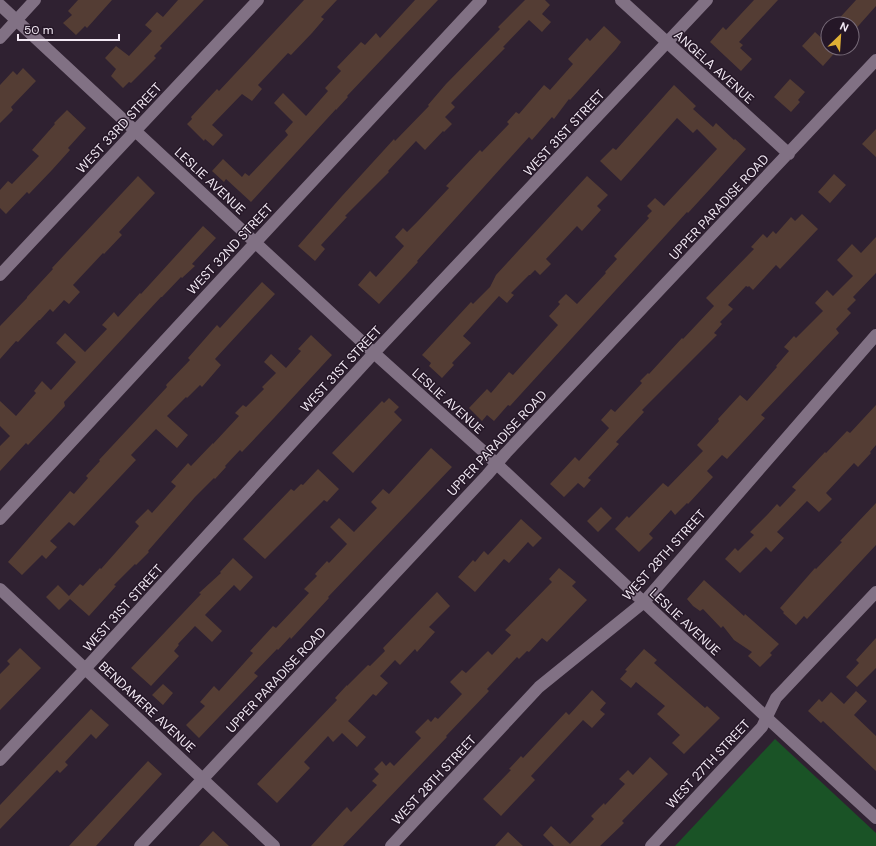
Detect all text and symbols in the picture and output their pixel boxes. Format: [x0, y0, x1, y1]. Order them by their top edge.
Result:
scale bar [18, 16, 119, 42]
north arrow [820, 16, 860, 56]
text: N [838, 19, 851, 35]
text: 50 m [24, 22, 53, 38]
street label: ANGELA AVENUE [670, 27, 758, 107]
street label: WEST 33RD STREET [73, 79, 165, 177]
street label: WEST 31ST STREET [520, 86, 608, 180]
street label: LESLIE AVENUE [171, 144, 249, 218]
street label: UPPER PARADISE ROAD [666, 151, 772, 263]
street label: WEST 32ND STREET [183, 200, 277, 298]
street label: WEST 31ST STREET [297, 322, 385, 416]
street label: LESLIE AVENUE [409, 364, 487, 438]
street label: UPPER PARADISE ROAD [444, 387, 550, 499]
street label: WEST 28TH STREET [619, 506, 709, 604]
street label: WEST 31ST STREET [79, 561, 167, 655]
street label: LESLIE AVENUE [646, 585, 724, 659]
street label: UPPER PARADISE ROAD [223, 624, 329, 736]
street label: BENDAMERE AVENUE [95, 658, 199, 756]
street label: WEST 27TH STREET [662, 716, 754, 812]
street label: WEST 28TH STREET [388, 732, 480, 828]

